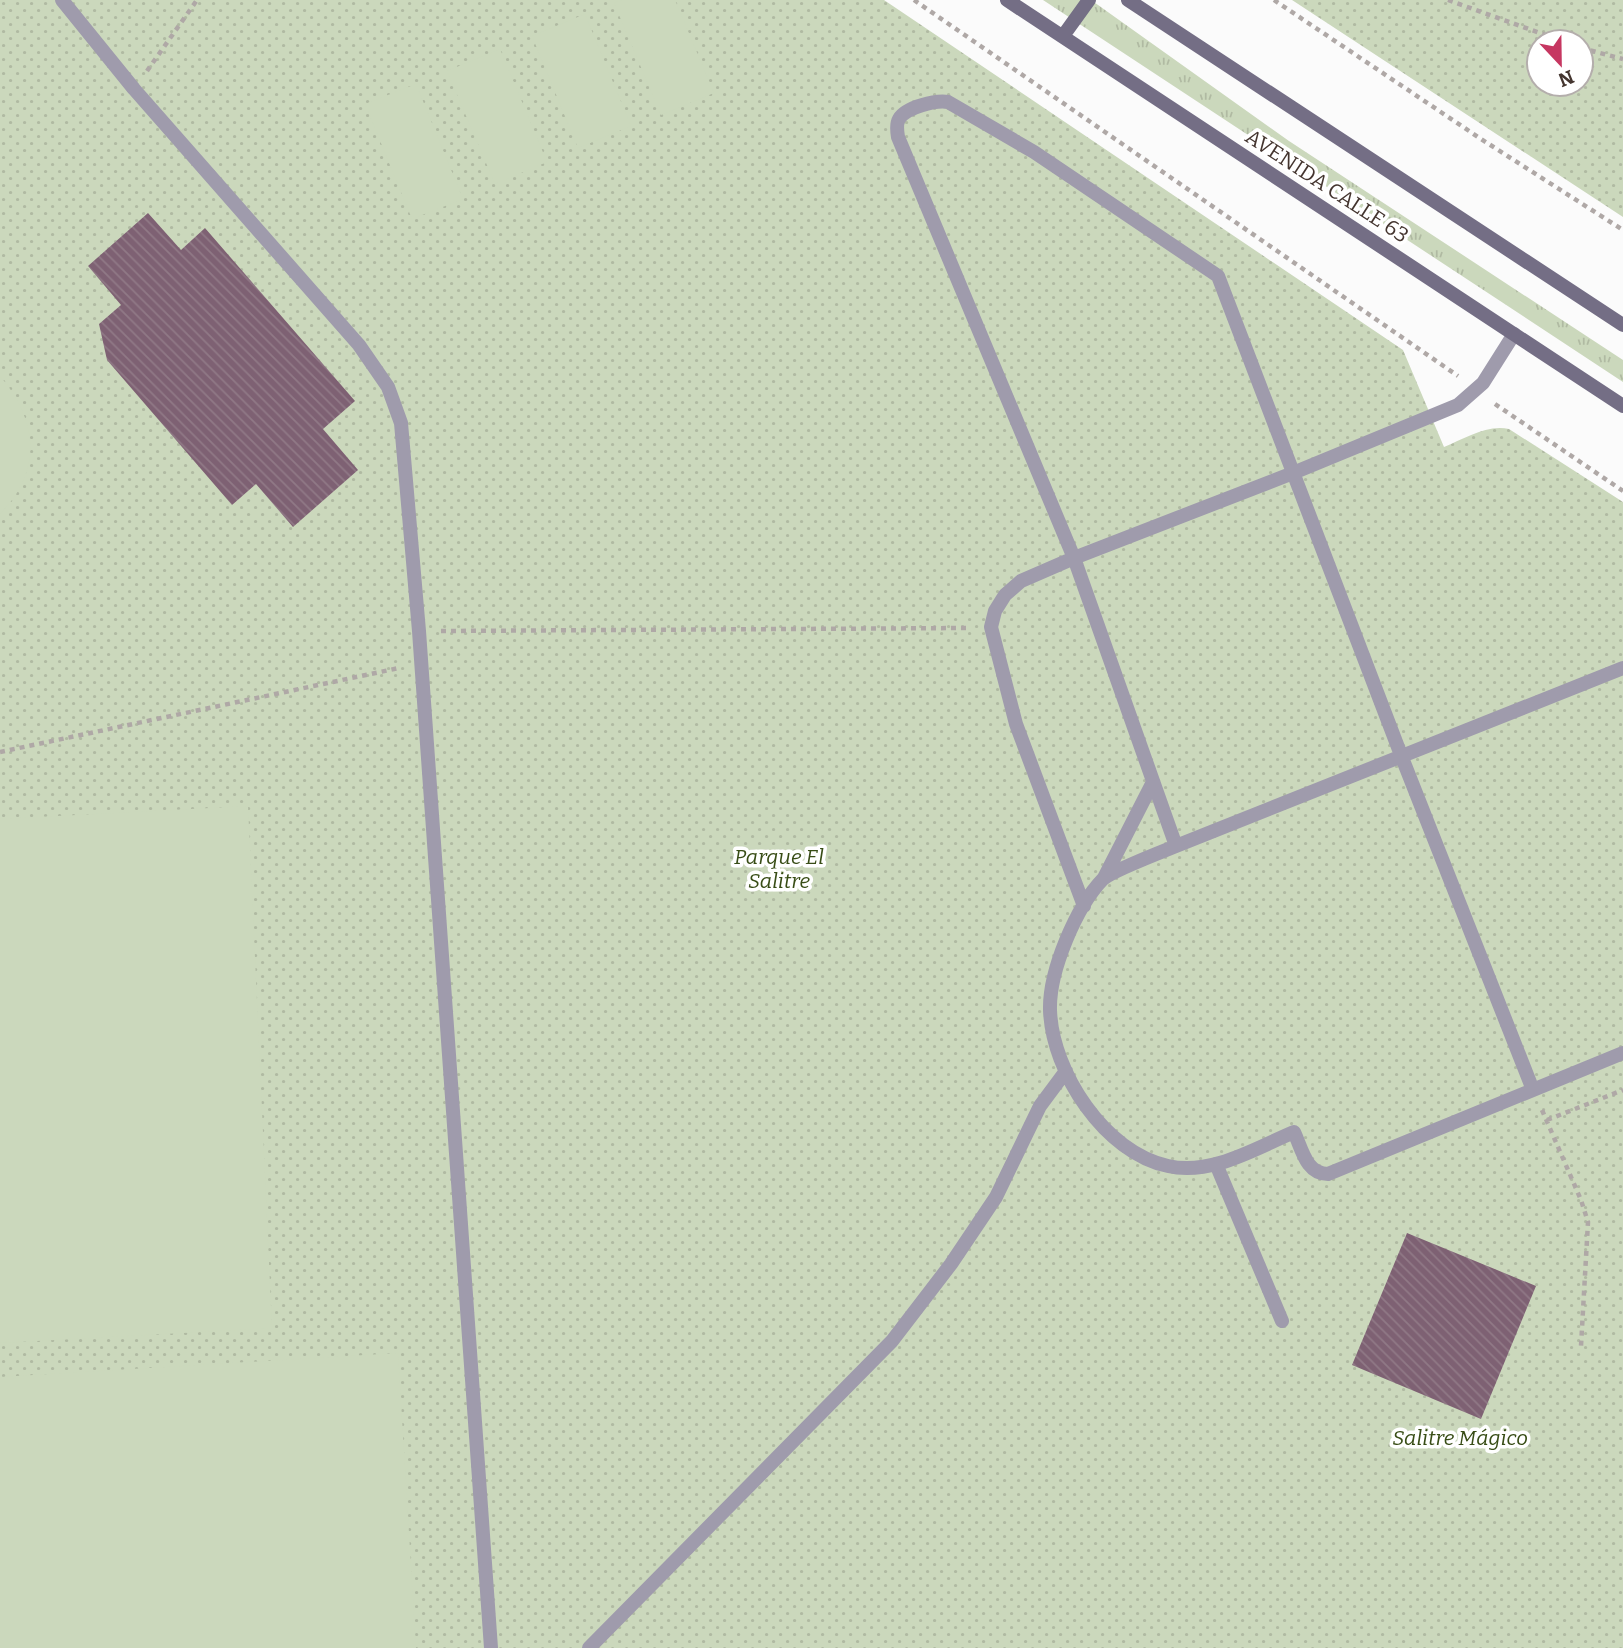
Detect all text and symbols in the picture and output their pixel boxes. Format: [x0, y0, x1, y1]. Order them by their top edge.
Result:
north arrow [1525, 28, 1595, 98]
text: N [1555, 65, 1577, 92]
street label: AVENIDA CALLE 63 [1241, 124, 1413, 248]
park label: Parque El Salitre [734, 844, 824, 894]
park label: Salitre Mágico [1392, 1425, 1528, 1451]

